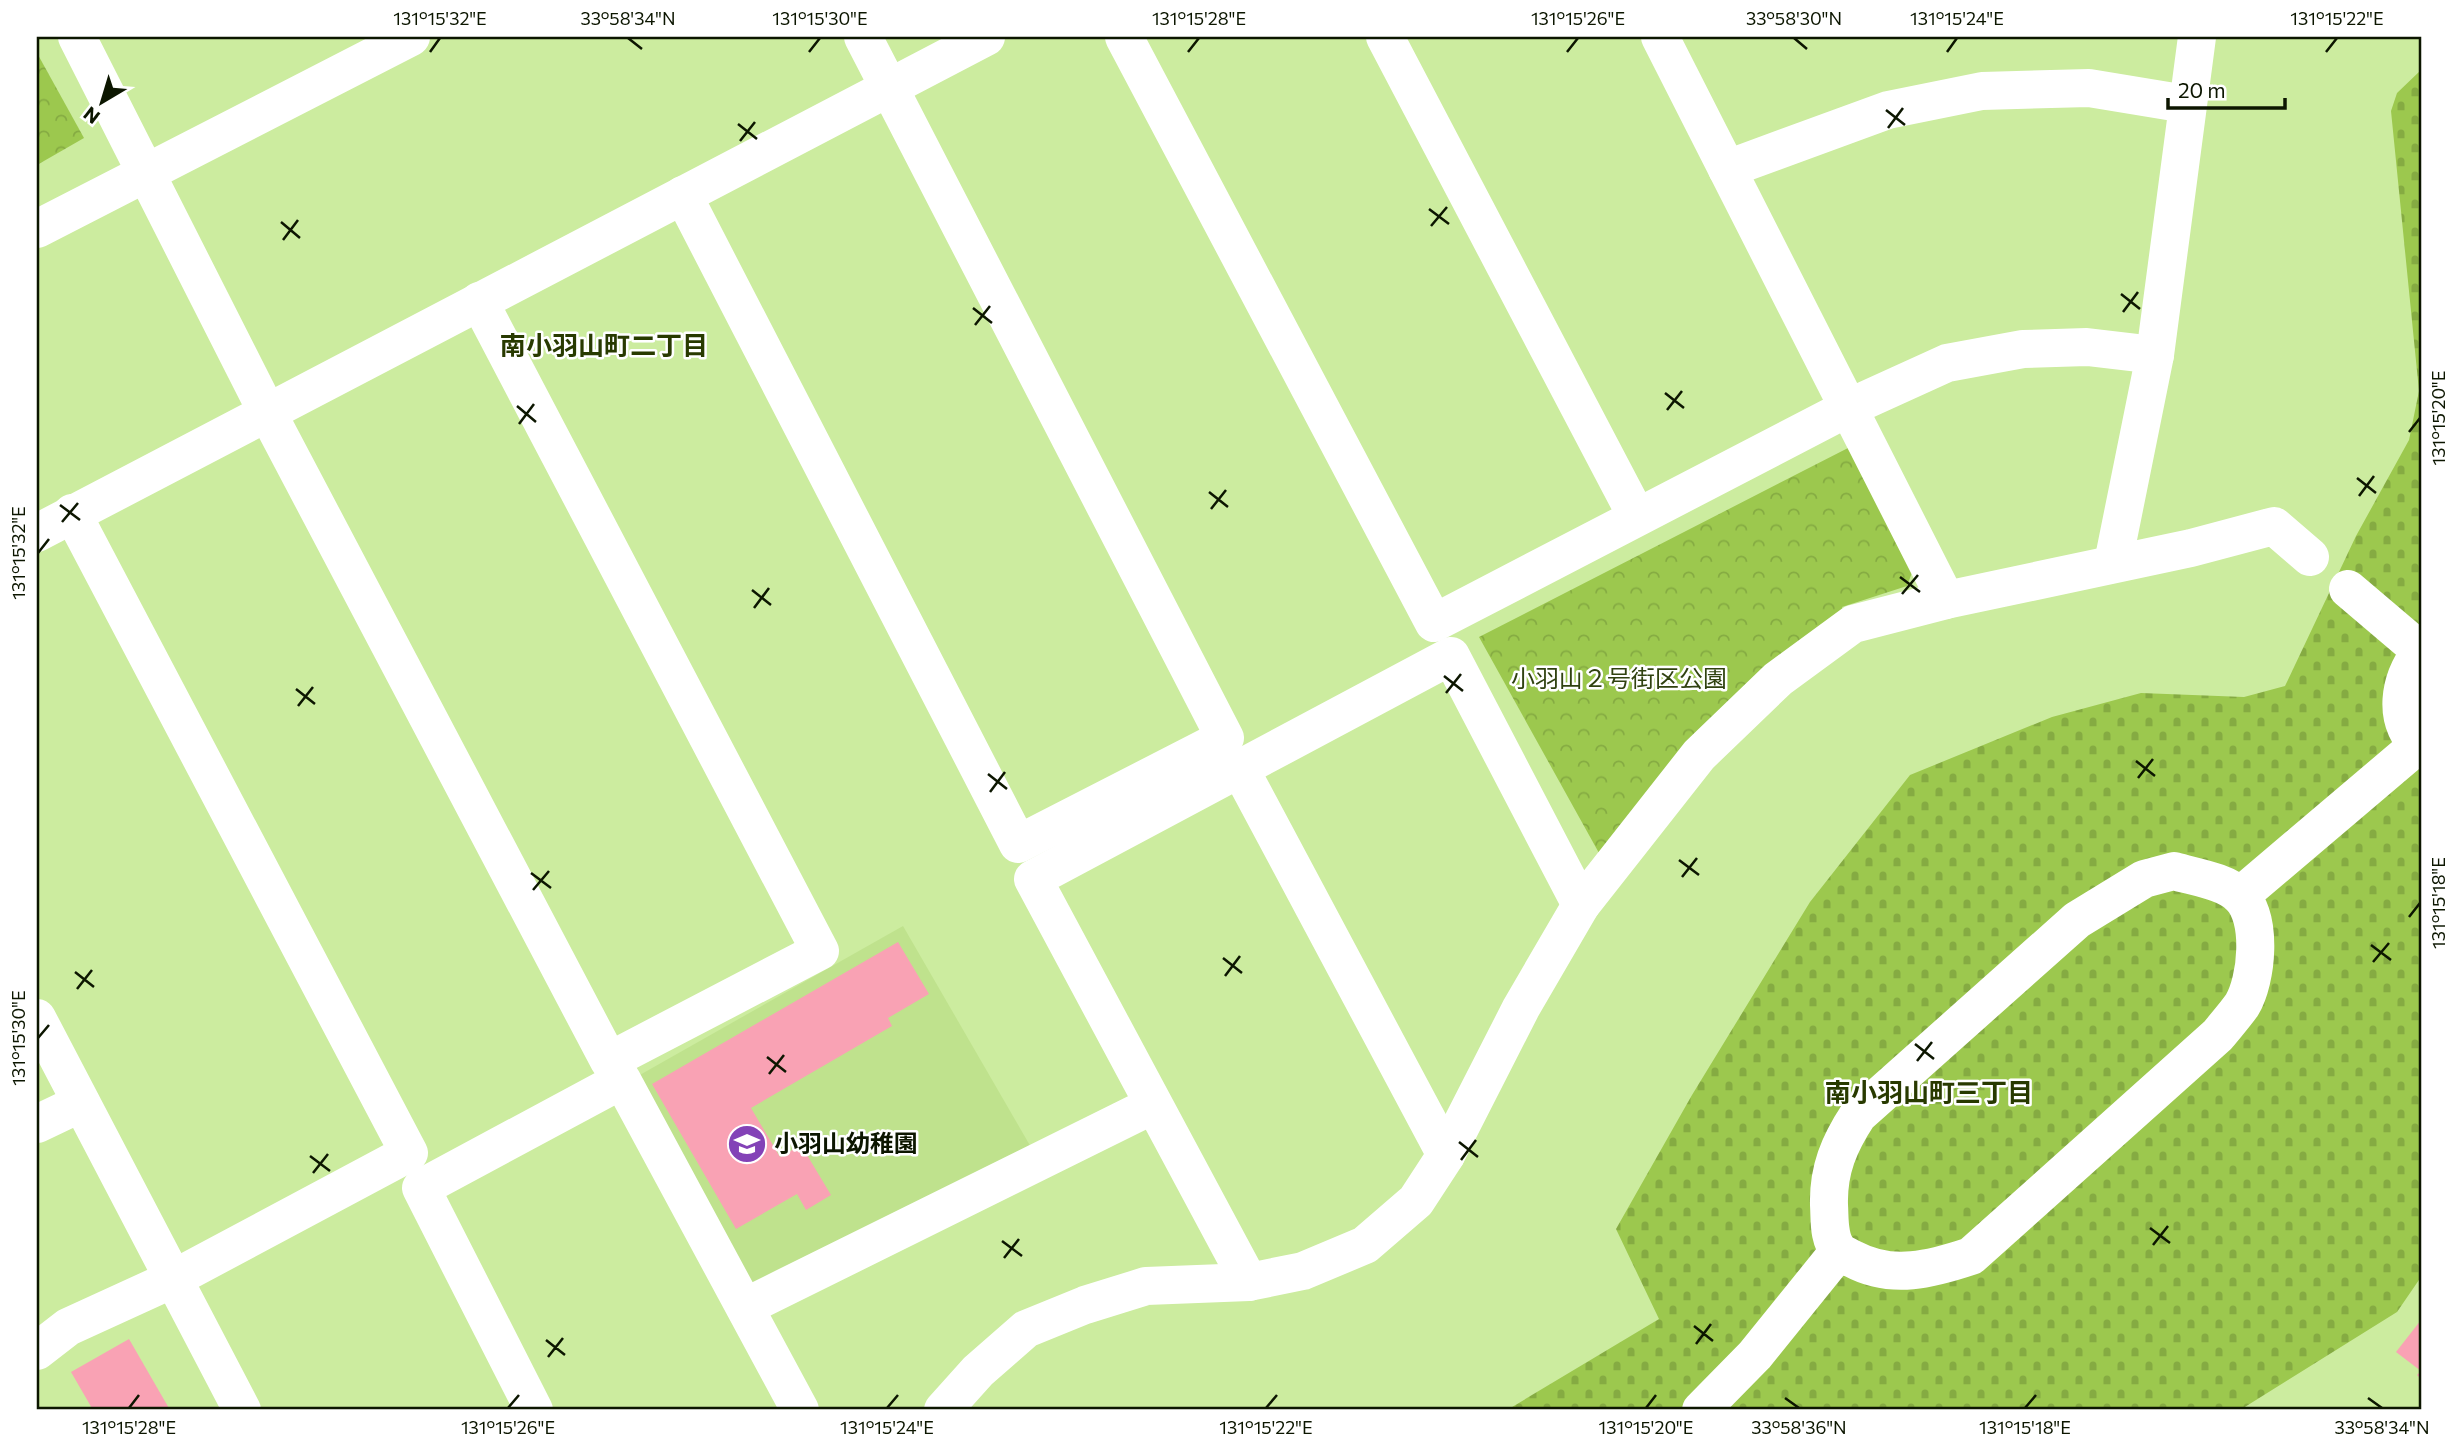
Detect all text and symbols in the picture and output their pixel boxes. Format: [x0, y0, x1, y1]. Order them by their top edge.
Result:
text: 131°15'32"E [393, 7, 487, 29]
text: 33°58'34"N [580, 7, 676, 29]
text: 131°15'30"E [772, 7, 868, 29]
text: 131°15'28"E [1152, 7, 1246, 29]
text: 131°15'26"E [1531, 7, 1625, 29]
text: 33°58'30"N [1746, 7, 1842, 29]
text: 131°15'24"E [1910, 7, 2004, 29]
text: 131°15'22"E [2290, 7, 2384, 29]
north arrow [66, 66, 136, 136]
scale bar [2168, 66, 2285, 110]
text: 20 m [2178, 77, 2226, 102]
text: N [79, 102, 104, 129]
district label: 南小羽山町二丁目 [500, 329, 708, 360]
text: 131°15'20"E [2427, 371, 2449, 466]
text: 131°15'32"E [7, 506, 29, 600]
park label: 小羽山２号街区公園 [1511, 663, 1727, 692]
text: 131°15'18"E [2427, 857, 2449, 949]
text: 131°15'30"E [7, 990, 29, 1086]
district label: 南小羽山町三丁目 [1825, 1076, 2033, 1107]
school or university icon: 小羽山幼稚園 [726, 1123, 768, 1165]
place label: 小羽山幼稚園 [774, 1128, 918, 1157]
text: 131°15'28"E [82, 1416, 176, 1438]
text: 131°15'26"E [461, 1416, 555, 1438]
text: 131°15'24"E [840, 1416, 934, 1438]
text: 131°15'22"E [1219, 1416, 1313, 1438]
text: 131°15'20"E [1599, 1416, 1694, 1438]
text: 33°58'36"N [1751, 1416, 1847, 1438]
text: 131°15'18"E [1979, 1416, 2071, 1438]
text: 33°58'34"N [2334, 1416, 2430, 1438]

